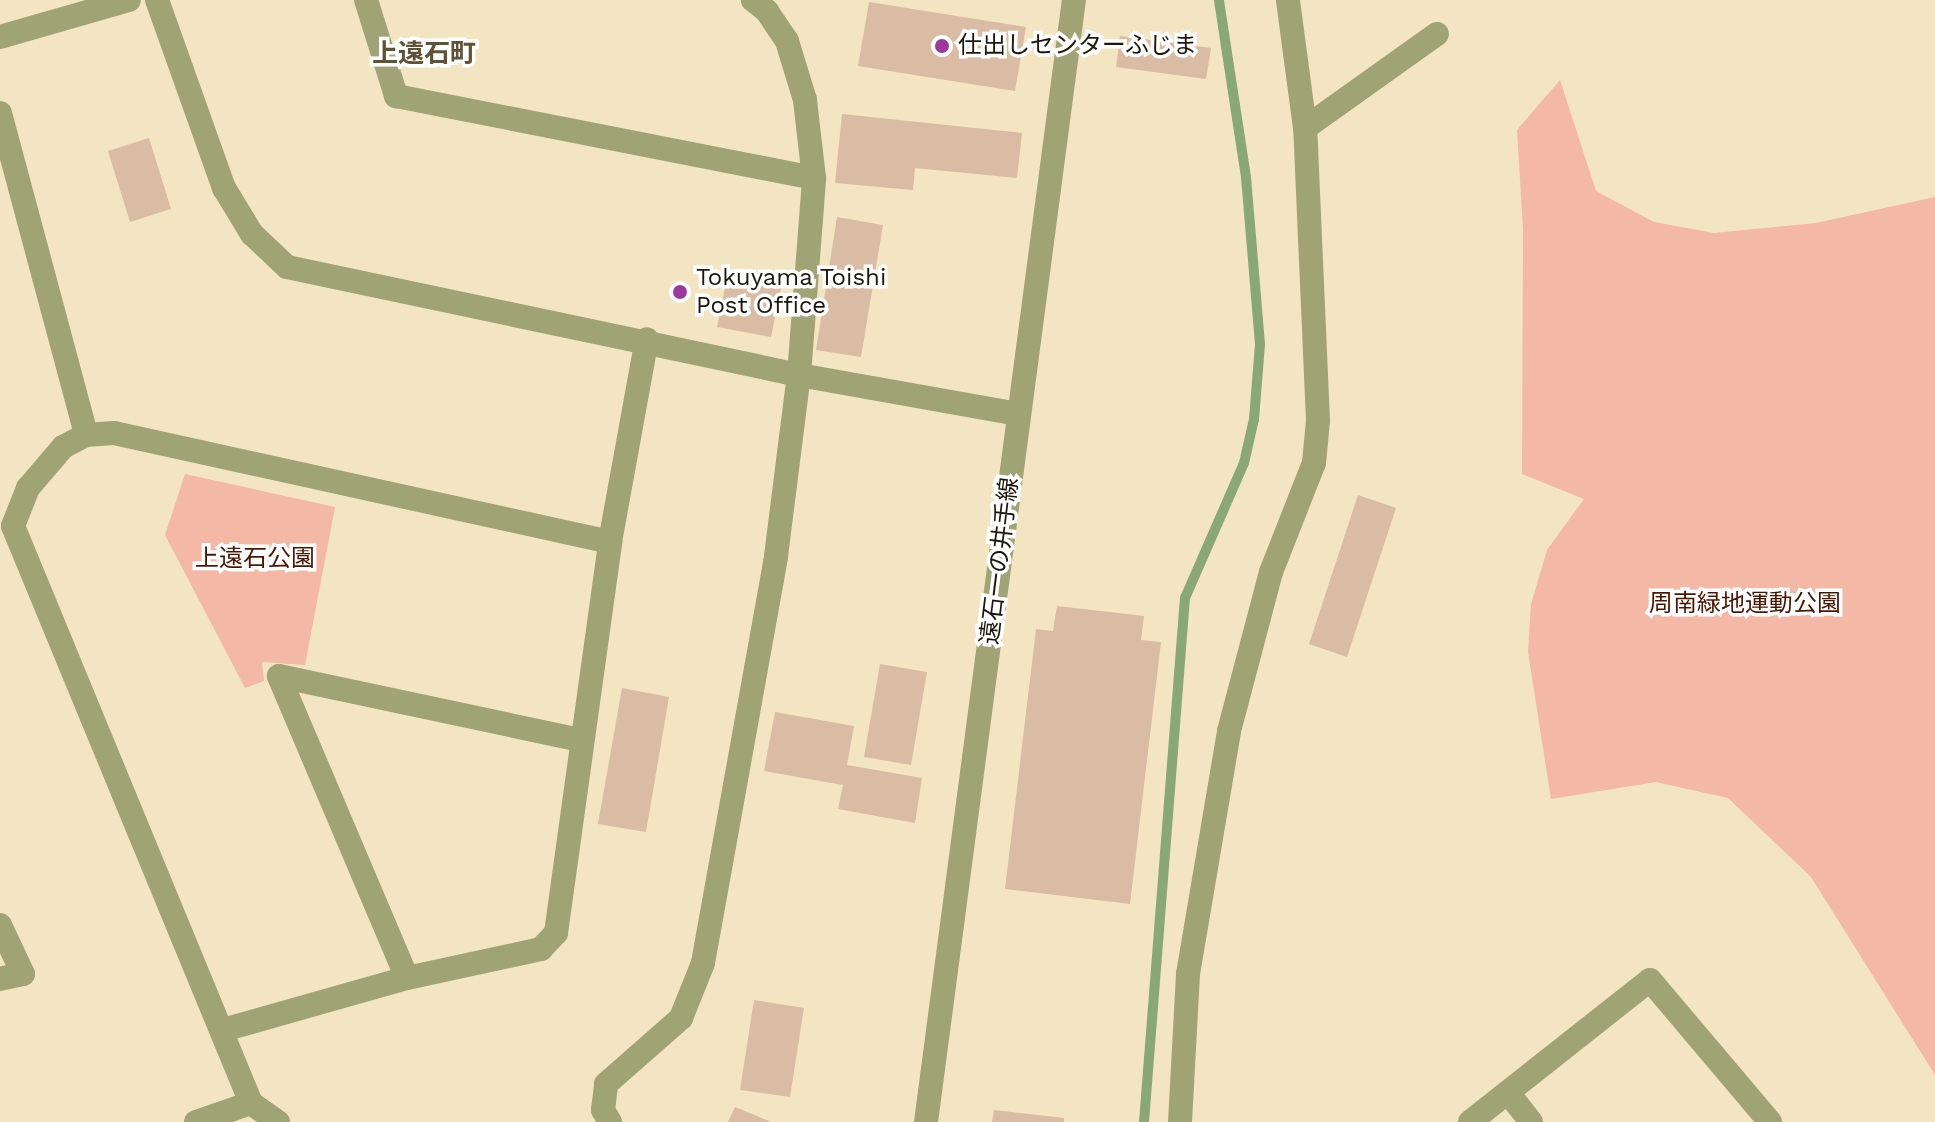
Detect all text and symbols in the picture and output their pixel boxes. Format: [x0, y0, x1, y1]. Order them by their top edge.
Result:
place label: 仕出しセンターふじま [958, 32, 1198, 60]
marker: 仕出しセンターふじま [933, 37, 951, 55]
district label: 上遠石町 [372, 38, 476, 70]
place label: Tokuyama Toishi Post Office [696, 264, 887, 320]
marker: Tokuyama Toishi Post Office [671, 283, 689, 301]
street label: 遠石一の井手線 [975, 476, 1025, 646]
park label: 上遠石公園 [195, 545, 315, 573]
park label: 周南緑地運動公園 [1649, 590, 1841, 618]

